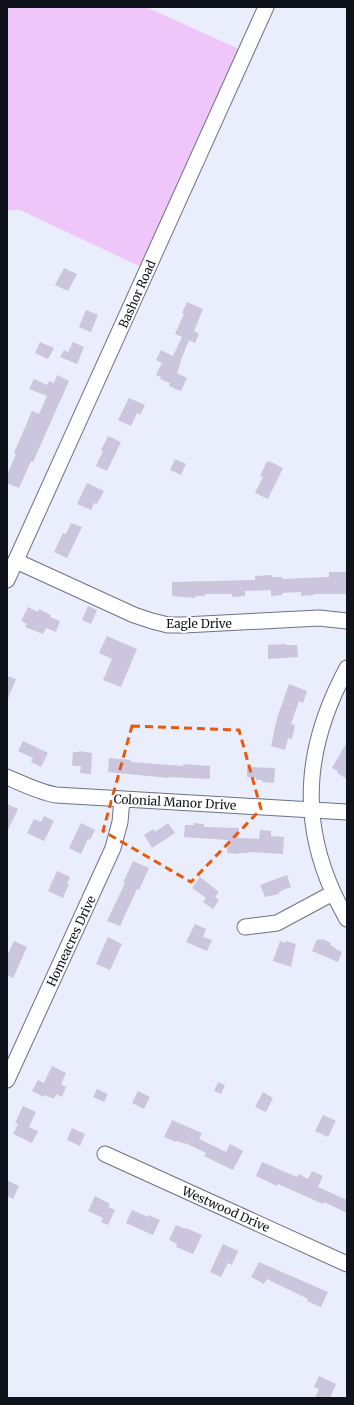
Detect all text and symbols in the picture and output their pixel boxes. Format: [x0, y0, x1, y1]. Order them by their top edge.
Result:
street label: Bashor Road [115, 258, 159, 330]
street label: Eagle Drive [166, 616, 232, 631]
street label: Colonial Manor Drive [113, 791, 237, 813]
street label: Homeacres Drive [43, 893, 99, 989]
street label: Westwood Drive [179, 1183, 272, 1235]

